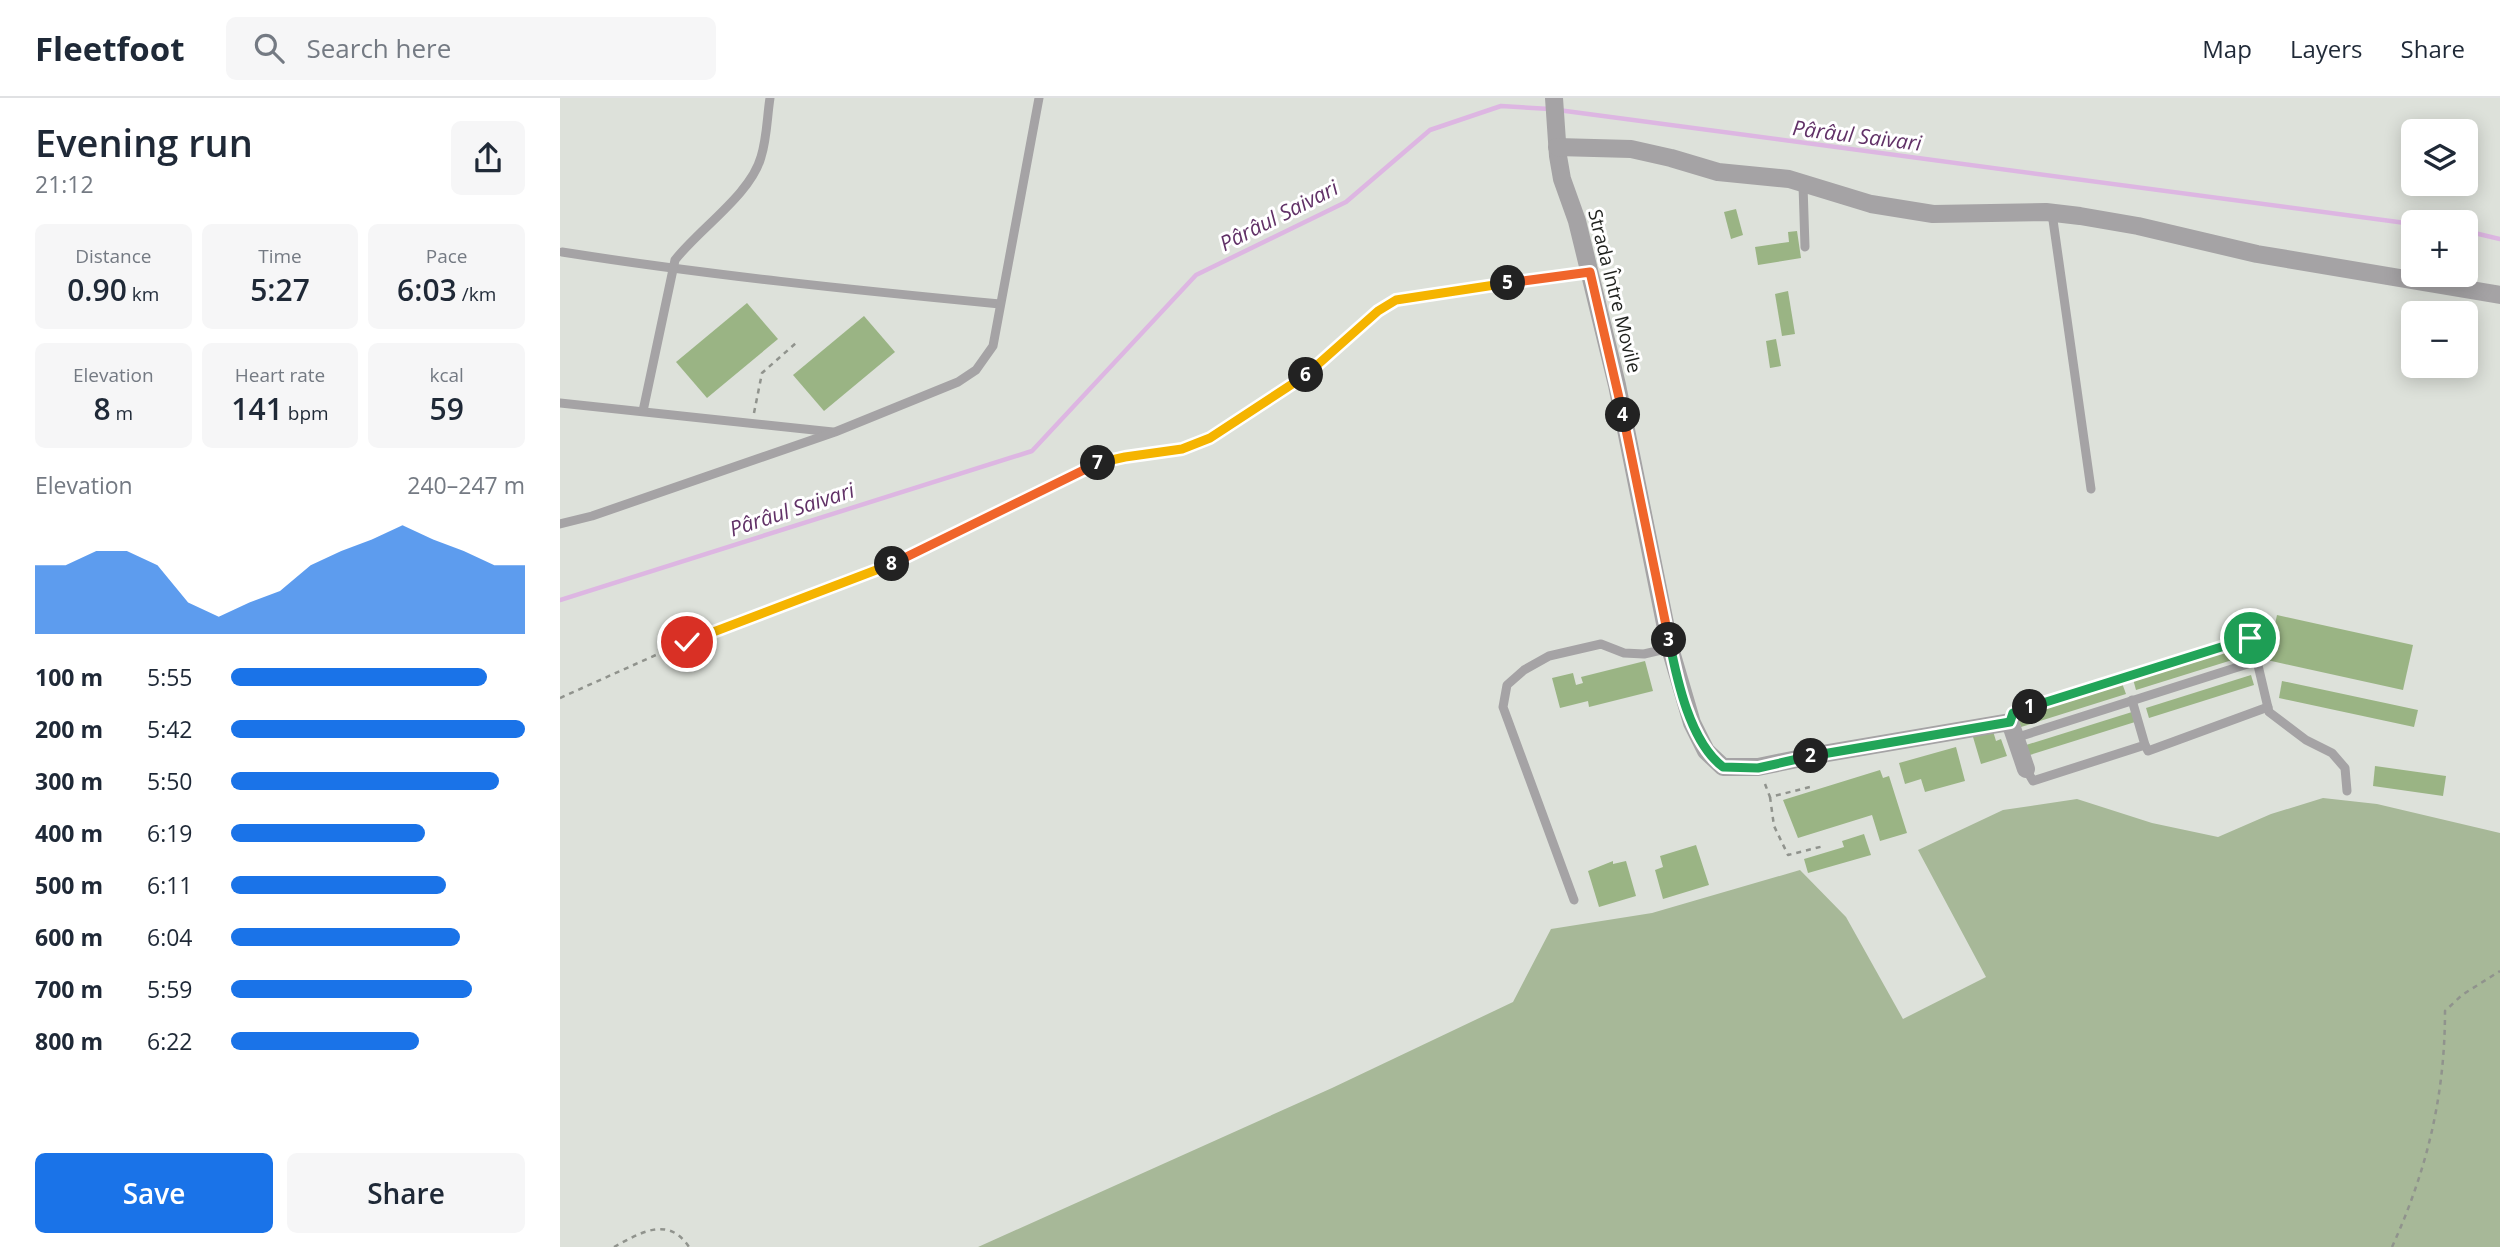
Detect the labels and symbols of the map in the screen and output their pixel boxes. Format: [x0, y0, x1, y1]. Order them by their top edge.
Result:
water label: Pârâul Saivari [1791, 113, 1924, 157]
water label: Pârâul Saivari [1214, 173, 1343, 257]
street label: Strada Între Movile [1582, 206, 1648, 376]
pin: 5 [1490, 266, 1525, 300]
pin: 6 [1288, 358, 1324, 392]
pin: 4 [1606, 398, 1640, 432]
pin: 7 [1080, 446, 1116, 480]
water label: Pârâul Saivari [726, 475, 858, 542]
pin: 8 [874, 546, 910, 582]
pin [2220, 608, 2280, 668]
pin [657, 612, 717, 672]
pin: 3 [1652, 622, 1686, 658]
pin: 1 [2012, 690, 2048, 724]
pin: 2 [1794, 738, 1828, 774]

